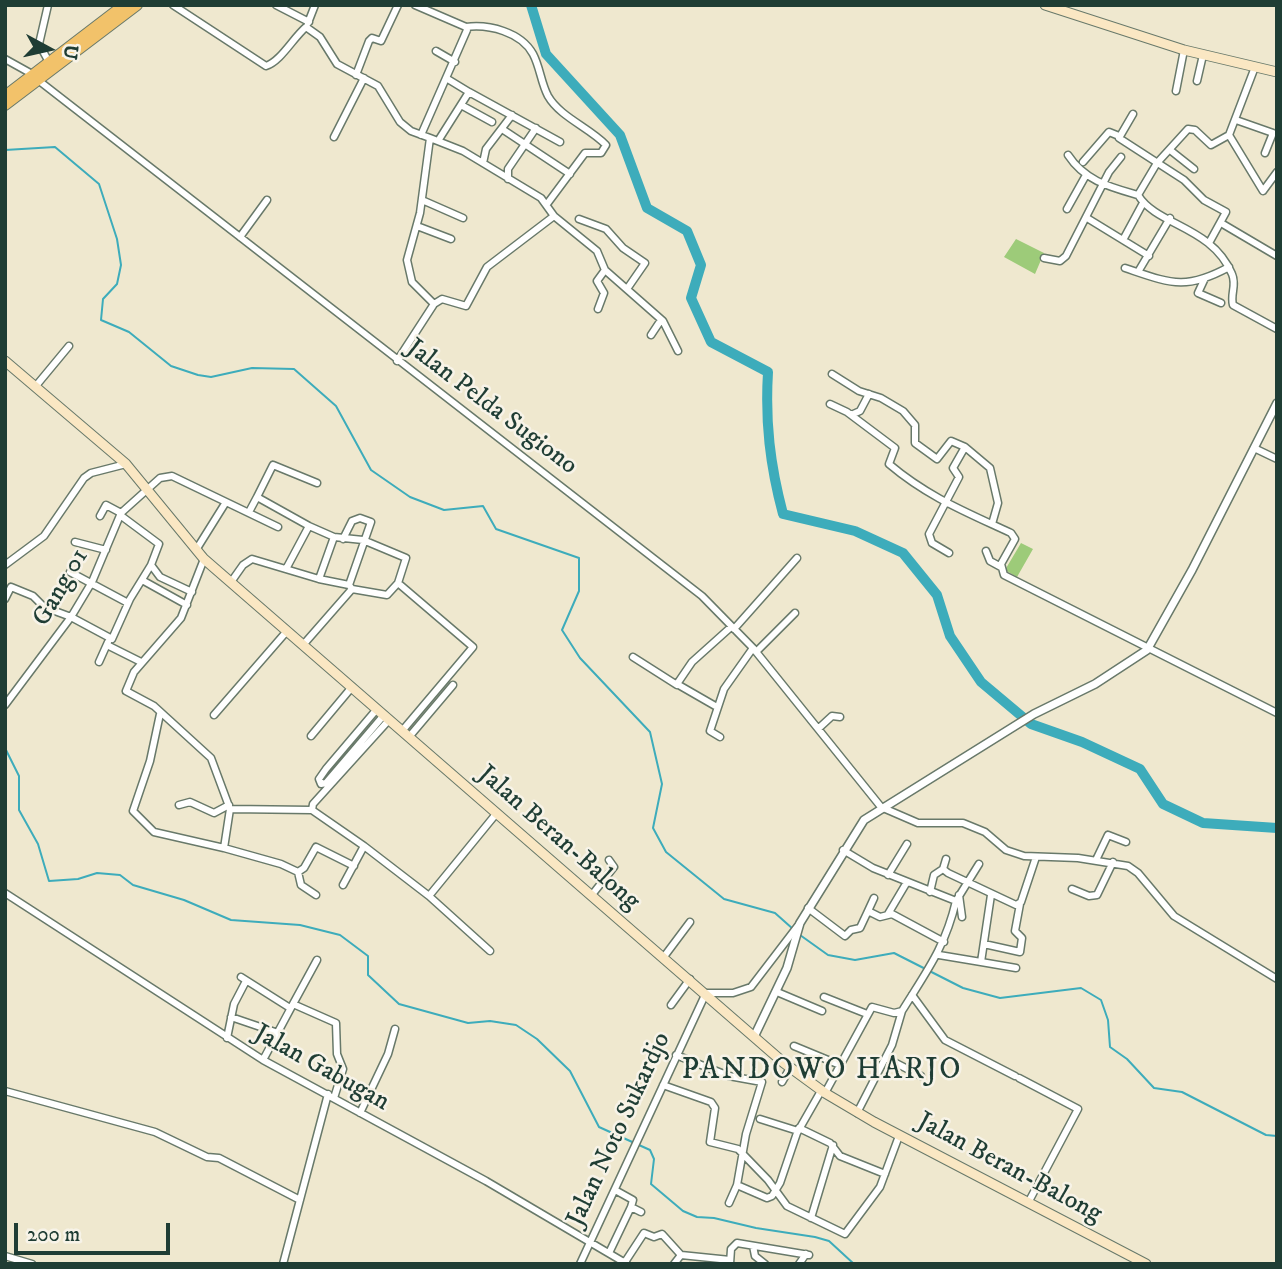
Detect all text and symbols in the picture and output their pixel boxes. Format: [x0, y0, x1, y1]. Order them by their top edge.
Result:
north arrow [14, 14, 84, 84]
text: U [58, 43, 83, 61]
street label: Jalan Pelda Sugiono [399, 334, 583, 482]
street label: Gang 01 [27, 544, 97, 632]
street label: Jalan Beran-Balong [470, 760, 646, 918]
street label: Jalan Gabugan [248, 1019, 394, 1119]
street label: Jalan Noto Sukardjo [561, 1028, 679, 1232]
district label: PANDOWO HARJO [683, 1054, 961, 1090]
street label: Jalan Beran-Balong [911, 1107, 1107, 1231]
scale bar [18, 1210, 173, 1254]
text: 200 m [27, 1222, 80, 1248]

